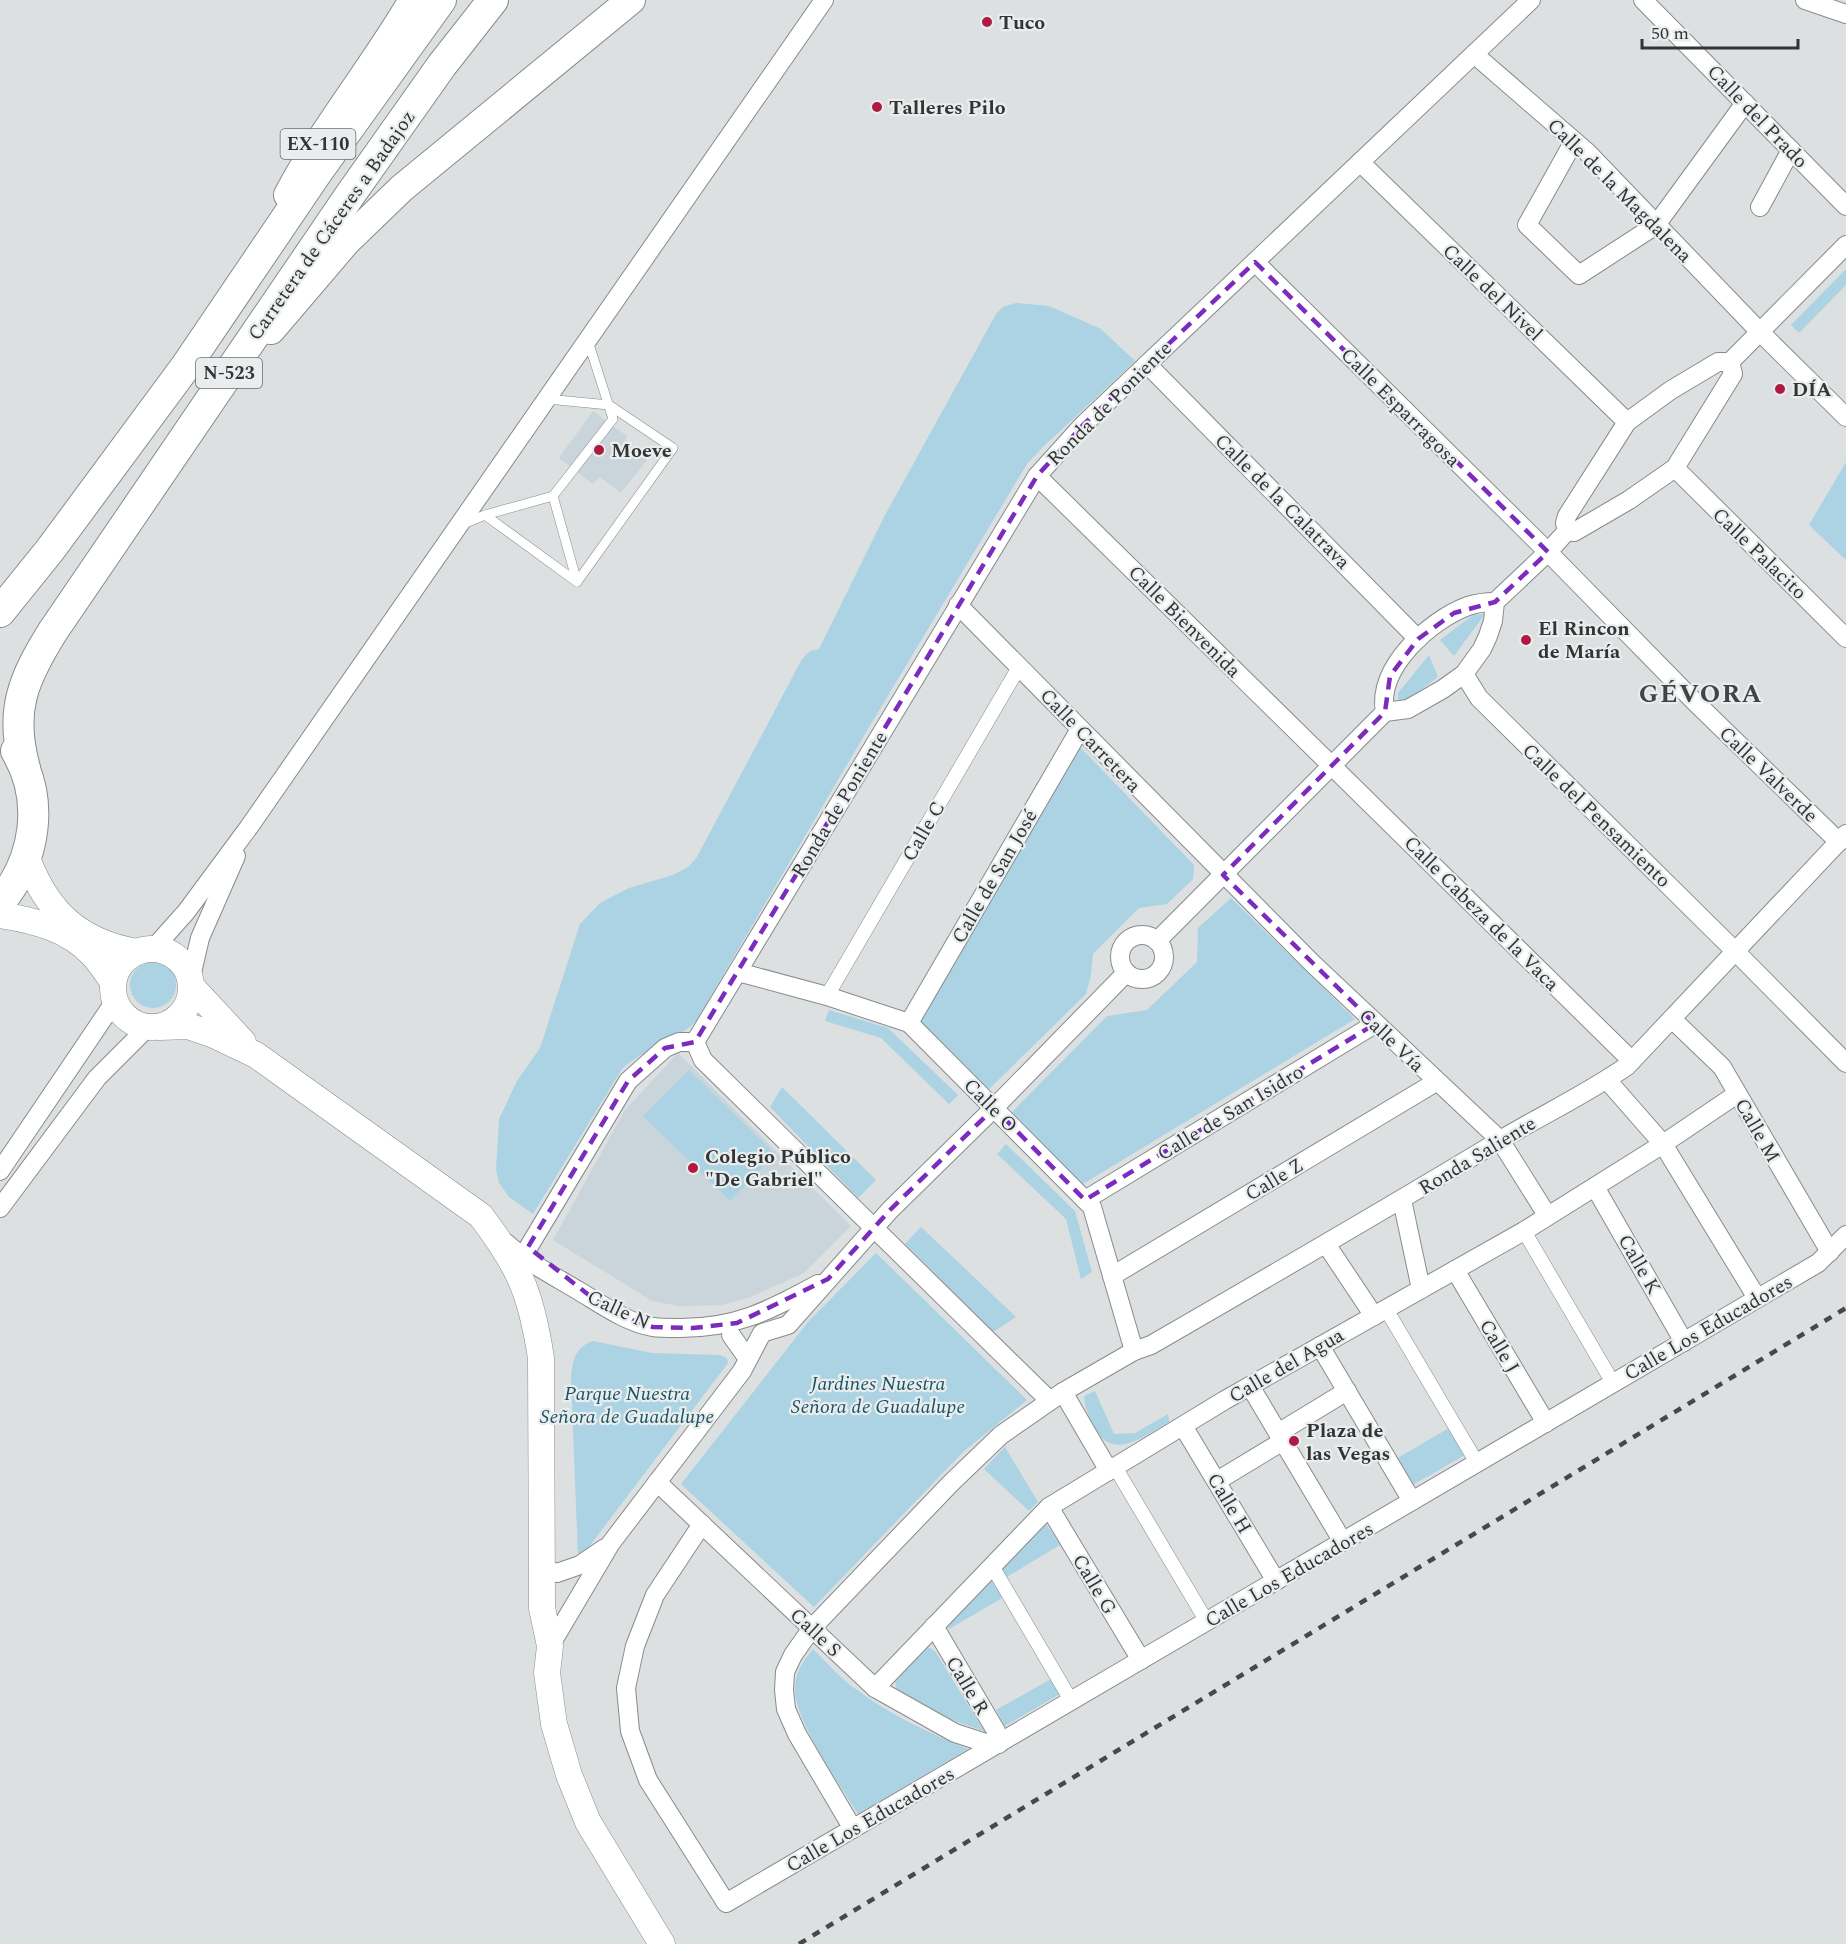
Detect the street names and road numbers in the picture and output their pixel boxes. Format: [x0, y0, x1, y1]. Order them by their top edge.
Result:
street label: Calle del Prado [1700, 58, 1815, 176]
street label: Carretera de Cáceres a Badajoz [241, 104, 423, 347]
street label: Calle de la Magdalena [1540, 111, 1699, 270]
road number: EX-110 [280, 129, 356, 159]
street label: Calle del Nivel [1435, 237, 1549, 349]
street label: Ronda de Poniente [1040, 334, 1179, 473]
street label: Calle Esparragosa [1333, 341, 1467, 475]
road number: N-523 [196, 358, 262, 388]
street label: Calle de la Calatrava [1207, 427, 1357, 577]
street label: Calle Palacito [1705, 501, 1814, 607]
street label: Calle Bienvenida [1121, 558, 1248, 685]
street label: Calle Carretera [1033, 682, 1148, 800]
street label: Calle Valverde [1712, 719, 1825, 830]
street label: Ronda de Poniente [784, 725, 896, 884]
street label: Calle del Pensamiento [1515, 736, 1678, 895]
street label: Calle C [895, 796, 953, 867]
street label: Calle de San José [944, 804, 1046, 949]
street label: Calle Cabeza de la Vaca [1397, 829, 1566, 999]
street label: Calle Vía [1352, 1002, 1431, 1080]
street label: Calle de San Isidro [1151, 1057, 1310, 1169]
street label: Calle O [956, 1071, 1025, 1140]
street label: Calle M [1727, 1093, 1788, 1168]
street label: Ronda Saliente [1413, 1109, 1542, 1203]
street label: Calle Z [1240, 1151, 1309, 1209]
street label: Calle K [1610, 1229, 1669, 1301]
street label: Calle Los Educadores [1618, 1267, 1799, 1389]
street label: Calle N [582, 1282, 655, 1338]
street label: Calle J [1471, 1314, 1527, 1379]
street label: Calle del Agua [1223, 1321, 1350, 1411]
street label: Calle H [1199, 1467, 1259, 1540]
street label: Calle Los Educadores [1199, 1514, 1380, 1636]
street label: Calle G [1064, 1549, 1124, 1621]
street label: Calle S [783, 1601, 848, 1665]
street label: Calle R [938, 1650, 997, 1721]
street label: Calle Los Educadores [780, 1759, 961, 1881]

